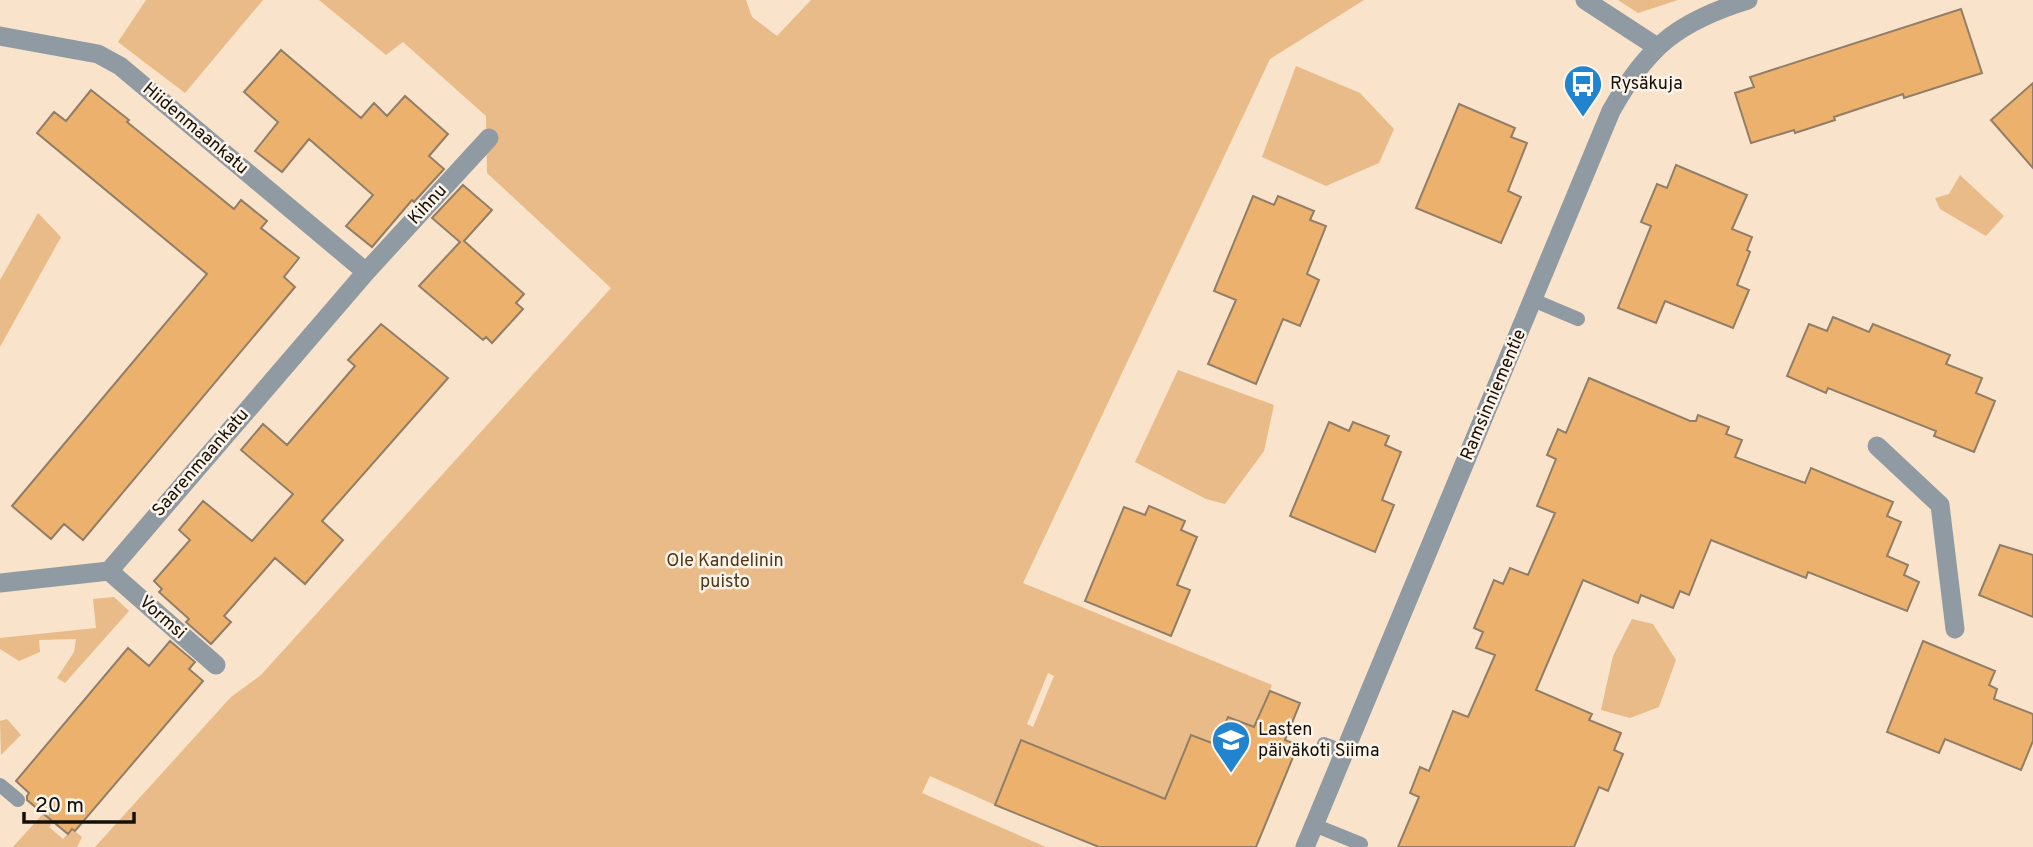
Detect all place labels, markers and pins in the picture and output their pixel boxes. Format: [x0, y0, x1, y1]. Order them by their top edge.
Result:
bus stop icon: Rysäkuja [1562, 63, 1604, 118]
place label: Rysäkuja [1610, 73, 1683, 96]
school or university icon: Lasten päiväkoti Siima [1210, 719, 1252, 774]
place label: Lasten päiväkoti Siima [1258, 719, 1379, 763]

